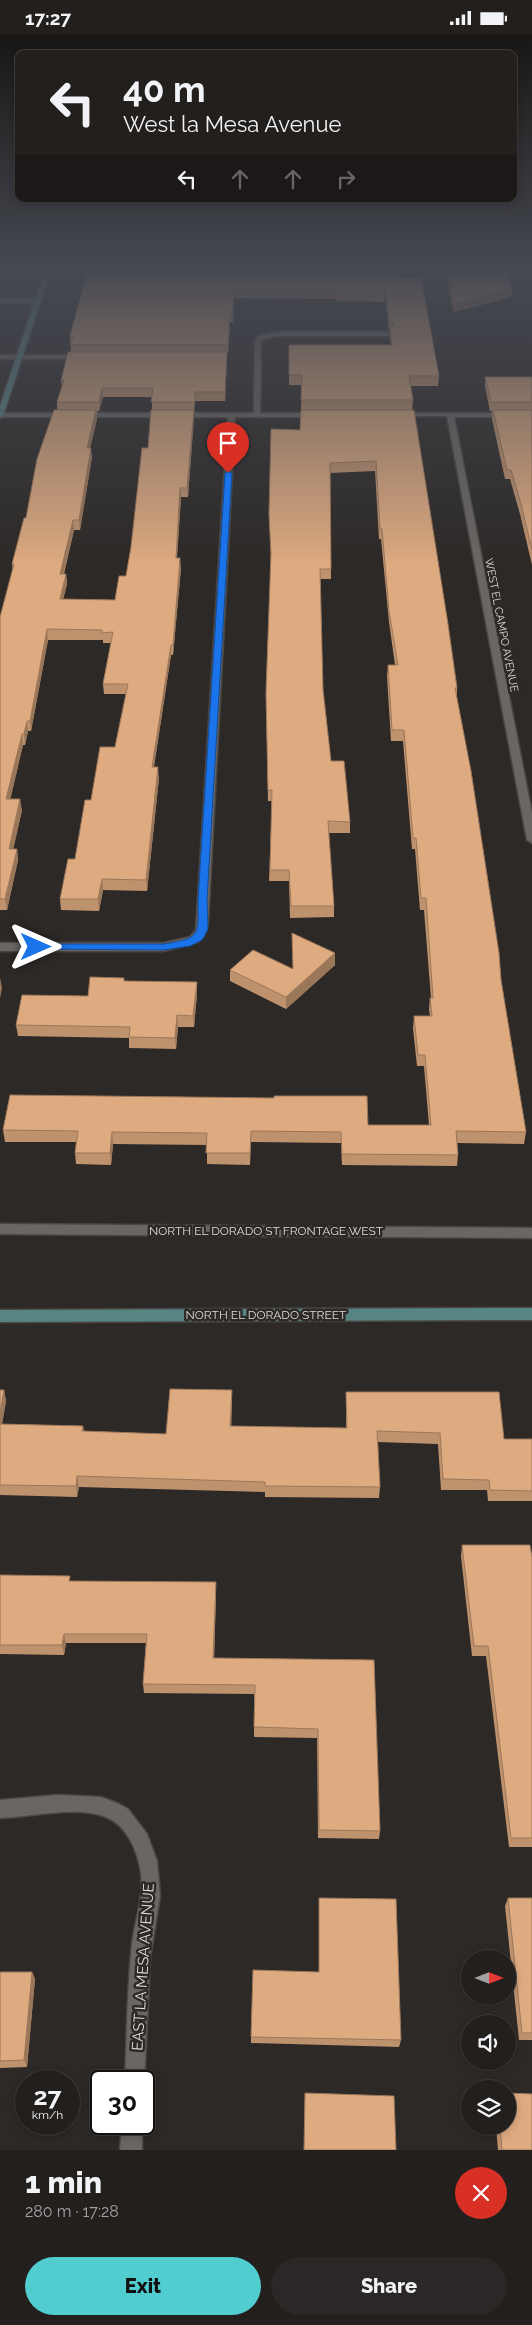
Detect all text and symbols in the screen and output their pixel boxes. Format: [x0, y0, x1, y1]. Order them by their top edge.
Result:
text: 17:27 [25, 7, 71, 29]
text: 40 m [123, 69, 205, 110]
icon: left [40, 70, 105, 135]
text: West la Mesa Avenue [123, 111, 341, 137]
icon: left [173, 165, 201, 193]
icon: ahead [226, 165, 254, 193]
icon: ahead [279, 165, 307, 193]
icon: right [332, 165, 360, 193]
pin [207, 422, 249, 473]
icon: arrive [214, 429, 242, 457]
street label: WEST EL CAMPO AVENUE [482, 557, 521, 693]
position arrow [9, 920, 61, 972]
street label: NORTH EL DORADO ST FRONTAGE WEST [149, 1224, 384, 1238]
street label: NORTH EL DORADO STREET [186, 1308, 347, 1322]
street label: EAST LA MESA AVENUE [128, 1883, 158, 2051]
north arrow [461, 1950, 516, 2005]
map controls [461, 1950, 516, 2135]
button: sound [461, 2015, 516, 2070]
speed limit sign: 30 [90, 2070, 155, 2135]
button: layers [461, 2080, 516, 2135]
text: 27 [33, 2081, 62, 2111]
text: km/h [32, 2108, 63, 2122]
text: 1 min [25, 2165, 102, 2200]
button: close [455, 2167, 507, 2219]
text: 280 m · 17:28 [25, 2202, 119, 2221]
button: Exit [25, 2257, 261, 2315]
button: Share [271, 2257, 507, 2315]

